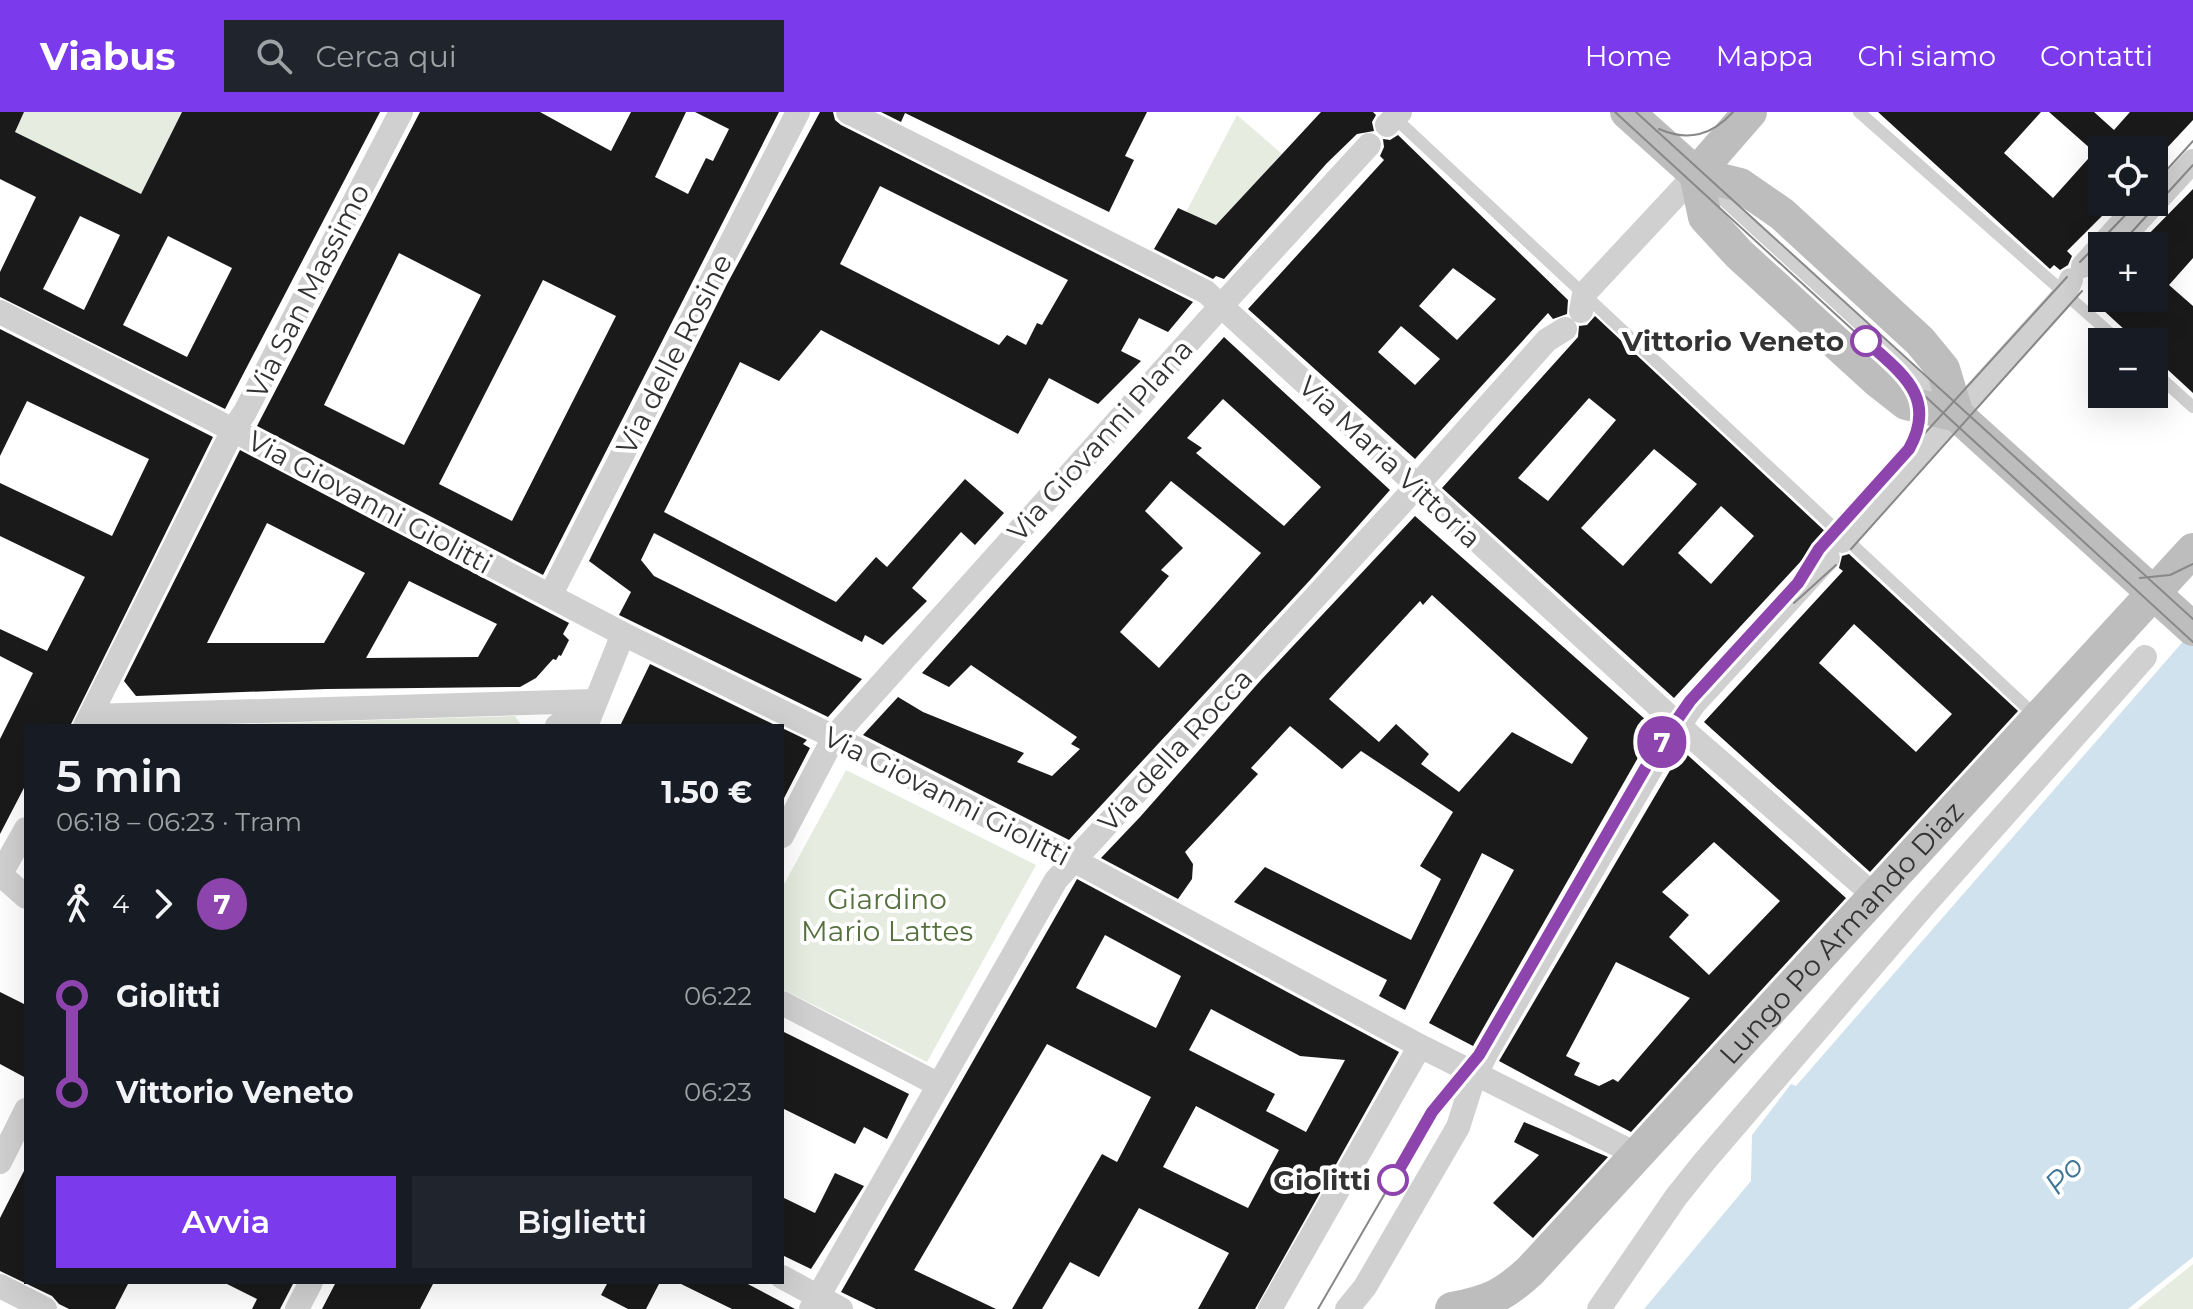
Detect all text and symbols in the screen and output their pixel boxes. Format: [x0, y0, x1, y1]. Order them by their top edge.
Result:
search box [224, 20, 784, 92]
text: Viabus [40, 33, 176, 80]
icon: search [252, 34, 296, 78]
text: Cerca qui [316, 38, 457, 75]
text: Home [1585, 39, 1672, 73]
text: Mappa [1716, 39, 1813, 73]
text: Chi siamo [1857, 39, 1996, 73]
text: Contatti [2040, 39, 2153, 73]
map controls [2088, 136, 2168, 408]
button: locate [2088, 136, 2168, 216]
street label: Via San Massimo [239, 178, 377, 404]
button: + [2088, 232, 2168, 312]
street label: Via delle Rosine [609, 248, 739, 460]
place label: Vittorio Veneto [1621, 324, 1844, 358]
marker: Vittorio Veneto [1851, 326, 1881, 356]
button: − [2088, 328, 2168, 408]
street label: Via Giovanni Plana [1000, 332, 1200, 548]
street label: Via Maria Vittoria [1292, 369, 1488, 555]
street label: Via Giovanni Giolitti [242, 423, 498, 581]
street label: Via della Rocca [1091, 661, 1259, 839]
line badge: 7 [1636, 716, 1688, 768]
street label: Via Giovanni Giolitti [818, 719, 1076, 873]
text: 7 [1653, 725, 1671, 759]
text: 5 min [56, 749, 183, 803]
text: 1.50 € [661, 774, 752, 811]
street label: Lungo Po Armando Diaz [1712, 794, 1970, 1071]
text: 06:18 – 06:23 · Tram [56, 806, 302, 838]
icon: walk [56, 882, 100, 926]
icon: forward [141, 882, 185, 926]
park label: Giardino Mario Lattes [801, 882, 973, 948]
text: 7 [213, 887, 231, 921]
text: 4 [112, 888, 129, 920]
text: Giolitti [116, 978, 221, 1015]
text: 06:22 [684, 980, 752, 1012]
text: Vittorio Veneto [116, 1074, 354, 1111]
text: 06:23 [684, 1076, 752, 1108]
water label: Po [2036, 1147, 2091, 1202]
place label: Giolitti [1273, 1163, 1371, 1197]
marker: Giolitti [1378, 1165, 1408, 1195]
button: Avvia [56, 1176, 396, 1268]
button: Biglietti [412, 1176, 752, 1268]

